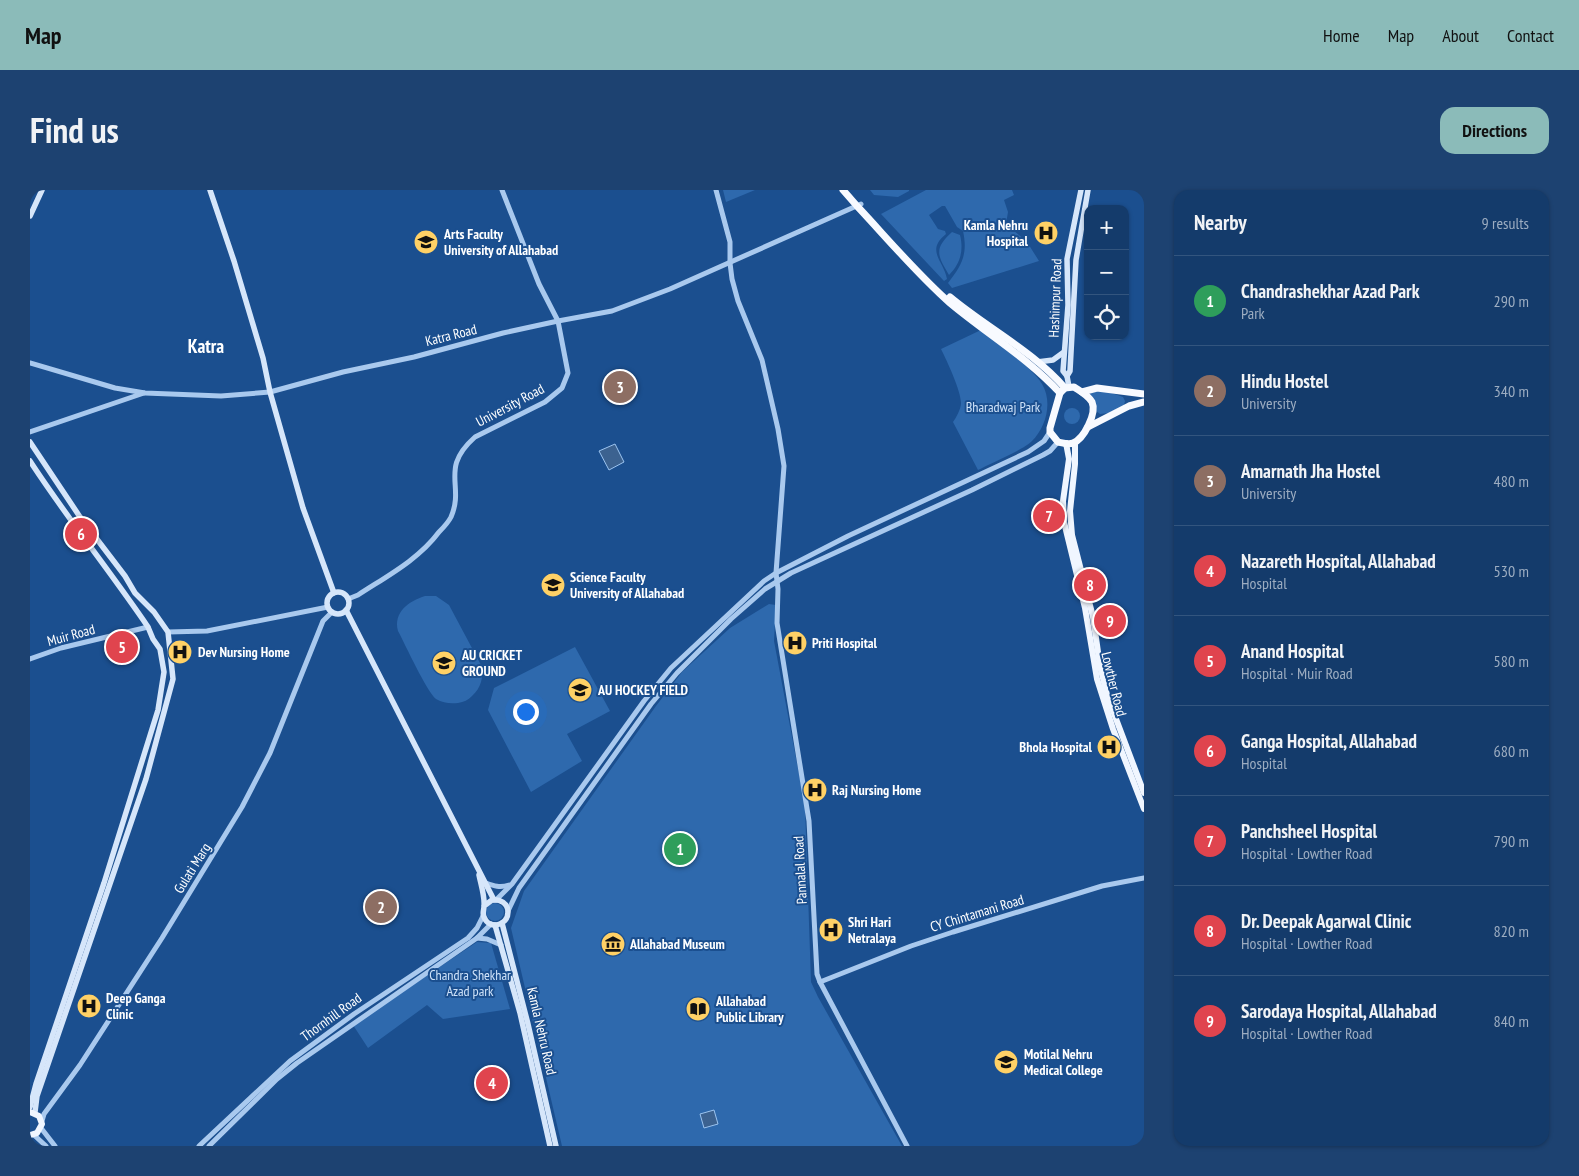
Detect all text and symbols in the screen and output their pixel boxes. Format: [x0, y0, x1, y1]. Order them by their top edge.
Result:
text: Map [25, 20, 62, 51]
text: Home [1323, 24, 1360, 47]
text: Map [1388, 24, 1414, 47]
text: About [1442, 24, 1479, 47]
text: Contact [1507, 24, 1554, 47]
text: Find us [30, 107, 119, 153]
button: Directions [1440, 107, 1549, 154]
map controls [1084, 205, 1129, 340]
button: + [1084, 205, 1129, 250]
text: Nearby [1194, 209, 1247, 236]
text: 9 results [1482, 213, 1529, 233]
place label: Kamla Nehru Hospital [964, 216, 1029, 250]
hospital icon: Kamla Nehru Hospital [1033, 220, 1059, 246]
place label: Arts Faculty University of Allahabad [443, 225, 558, 259]
school or university icon: Arts Faculty University of Allahabad [413, 229, 439, 255]
button: − [1084, 250, 1129, 295]
street label: Hashimpur Road [1045, 258, 1065, 338]
text: Chandrashekhar Azad Park [1241, 279, 1420, 303]
text: 1 [1206, 291, 1214, 311]
text: 290 m [1494, 291, 1529, 311]
button: locate [1084, 295, 1129, 340]
text: Park [1241, 303, 1265, 323]
street label: Katra Road [423, 320, 479, 350]
district label: Katra [188, 334, 224, 358]
pin: 3 [604, 368, 636, 406]
text: Hindu Hostel [1241, 369, 1328, 393]
street label: University Road [473, 379, 547, 431]
text: 2 [1206, 381, 1214, 401]
text: 340 m [1494, 381, 1529, 401]
text: University [1241, 393, 1296, 413]
park label: Bharadwaj Park [966, 398, 1041, 416]
text: Amarnath Jha Hostel [1241, 459, 1380, 483]
text: 3 [1206, 471, 1214, 491]
text: 480 m [1494, 471, 1529, 491]
text: University [1241, 483, 1296, 503]
pin: 7 [1033, 497, 1065, 535]
pin: 6 [65, 515, 97, 553]
text: Nazareth Hospital, Allahabad [1241, 549, 1436, 573]
text: 4 [1206, 561, 1214, 581]
text: 530 m [1494, 561, 1529, 581]
pin: 8 [1074, 566, 1106, 604]
place label: Science Faculty University of Allahabad [570, 568, 684, 602]
school or university icon: Science Faculty University of Allahabad [540, 572, 566, 598]
text: Hospital [1241, 573, 1287, 593]
pin: 9 [1094, 602, 1126, 640]
street label: Muir Road [45, 620, 97, 650]
pin: 5 [106, 628, 138, 666]
hospital icon: Priti Hospital [782, 630, 808, 656]
place label: Priti Hospital [812, 634, 878, 652]
hospital icon: Dev Nursing Home [167, 639, 193, 665]
text: Anand Hospital [1241, 639, 1344, 663]
place label: Dev Nursing Home [198, 643, 290, 661]
place label: AU CRICKET GROUND [461, 646, 522, 680]
school or university icon: AU CRICKET GROUND [431, 650, 457, 676]
street label: Lowther Road [1097, 650, 1131, 718]
text: 5 [1206, 651, 1214, 671]
text: 580 m [1494, 651, 1529, 671]
text: Hospital · Muir Road [1241, 663, 1353, 683]
school or university icon: AU HOCKEY FIELD [567, 677, 593, 703]
place label: AU HOCKEY FIELD [597, 681, 689, 699]
your location [513, 699, 539, 725]
text: Ganga Hospital, Allahabad [1241, 729, 1417, 753]
hospital icon: Bhola Hospital [1096, 734, 1122, 760]
place label: Bhola Hospital [1019, 738, 1093, 756]
text: 6 [1206, 741, 1214, 761]
text: 680 m [1494, 741, 1529, 761]
text: Hospital [1241, 753, 1287, 773]
hospital icon: Raj Nursing Home [802, 777, 828, 803]
place label: Raj Nursing Home [832, 781, 921, 799]
text: Panchsheel Hospital [1241, 819, 1377, 843]
pin: 1 [664, 830, 696, 868]
text: 7 [1206, 831, 1214, 851]
text: 790 m [1494, 831, 1529, 851]
street label: Pannalal Road [789, 835, 811, 905]
street label: Gulati Marg [170, 839, 214, 897]
text: Hospital · Lowther Road [1241, 843, 1372, 863]
pin: 2 [365, 888, 397, 926]
street label: CY Chintamani Road [928, 890, 1026, 936]
text: Dr. Deepak Agarwal Clinic [1241, 909, 1411, 933]
place label: Shri Hari Netralaya [848, 913, 896, 947]
hospital icon: Shri Hari Netralaya [818, 917, 844, 943]
text: 8 [1206, 921, 1214, 941]
text: 820 m [1494, 921, 1529, 941]
museum icon: Allahabad Museum [600, 931, 626, 957]
text: Hospital · Lowther Road [1241, 933, 1372, 953]
place label: Allahabad Museum [629, 935, 725, 953]
park label: Chandra Shekhar Azad park [429, 966, 511, 1000]
street label: Kamla Nehru Road [523, 985, 561, 1077]
place label: Deep Ganga Clinic [106, 989, 166, 1023]
street label: Thornhill Road [297, 989, 365, 1045]
place label: Allahabad Public Library [715, 992, 784, 1026]
hospital icon: Deep Ganga Clinic [76, 993, 102, 1019]
library icon: Allahabad Public Library [685, 996, 711, 1022]
text: Sarodaya Hospital, Allahabad [1241, 999, 1437, 1023]
text: 9 [1206, 1011, 1214, 1031]
text: 840 m [1494, 1011, 1529, 1031]
text: Hospital · Lowther Road [1241, 1023, 1372, 1043]
place label: Motilal Nehru Medical College [1024, 1045, 1103, 1079]
school or university icon: Motilal Nehru Medical College [993, 1049, 1019, 1075]
pin: 4 [476, 1064, 508, 1102]

